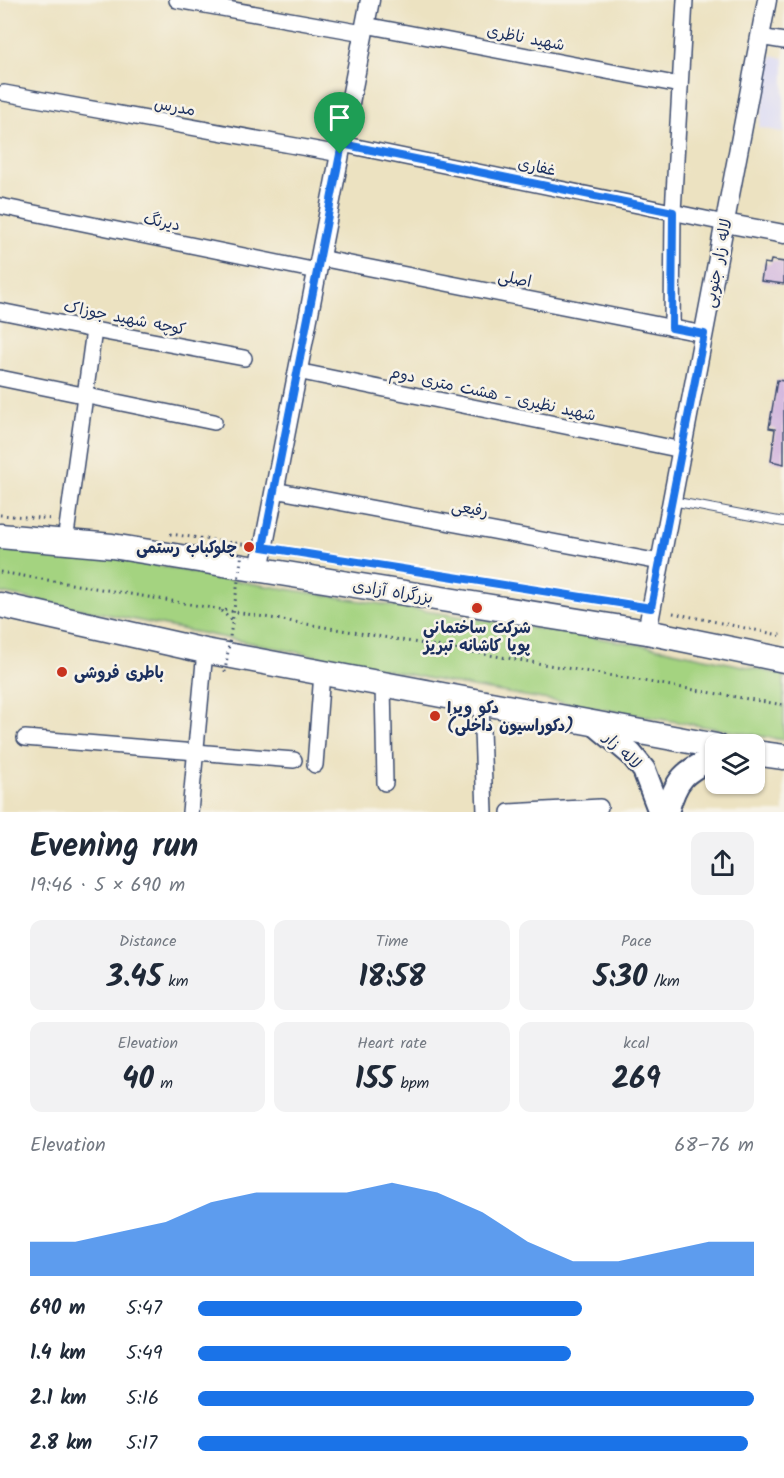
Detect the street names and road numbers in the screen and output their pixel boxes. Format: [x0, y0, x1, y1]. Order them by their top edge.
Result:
street label: شهید ناظری [485, 19, 567, 58]
street label: مدرس [152, 92, 197, 123]
street label: غفاری [515, 151, 558, 184]
street label: دیرنگ [141, 207, 182, 238]
street label: لاله زار جنوبی [698, 216, 739, 310]
street label: اصلی [496, 264, 534, 295]
street label: کوچه شهید جوزاک [61, 294, 188, 343]
street label: شهید نظیری - هشت متری دوم [387, 360, 598, 429]
street label: رفیعی [449, 494, 490, 525]
street label: بزرگراه آزادی [351, 574, 435, 611]
street label: لاله زار [596, 725, 647, 776]

